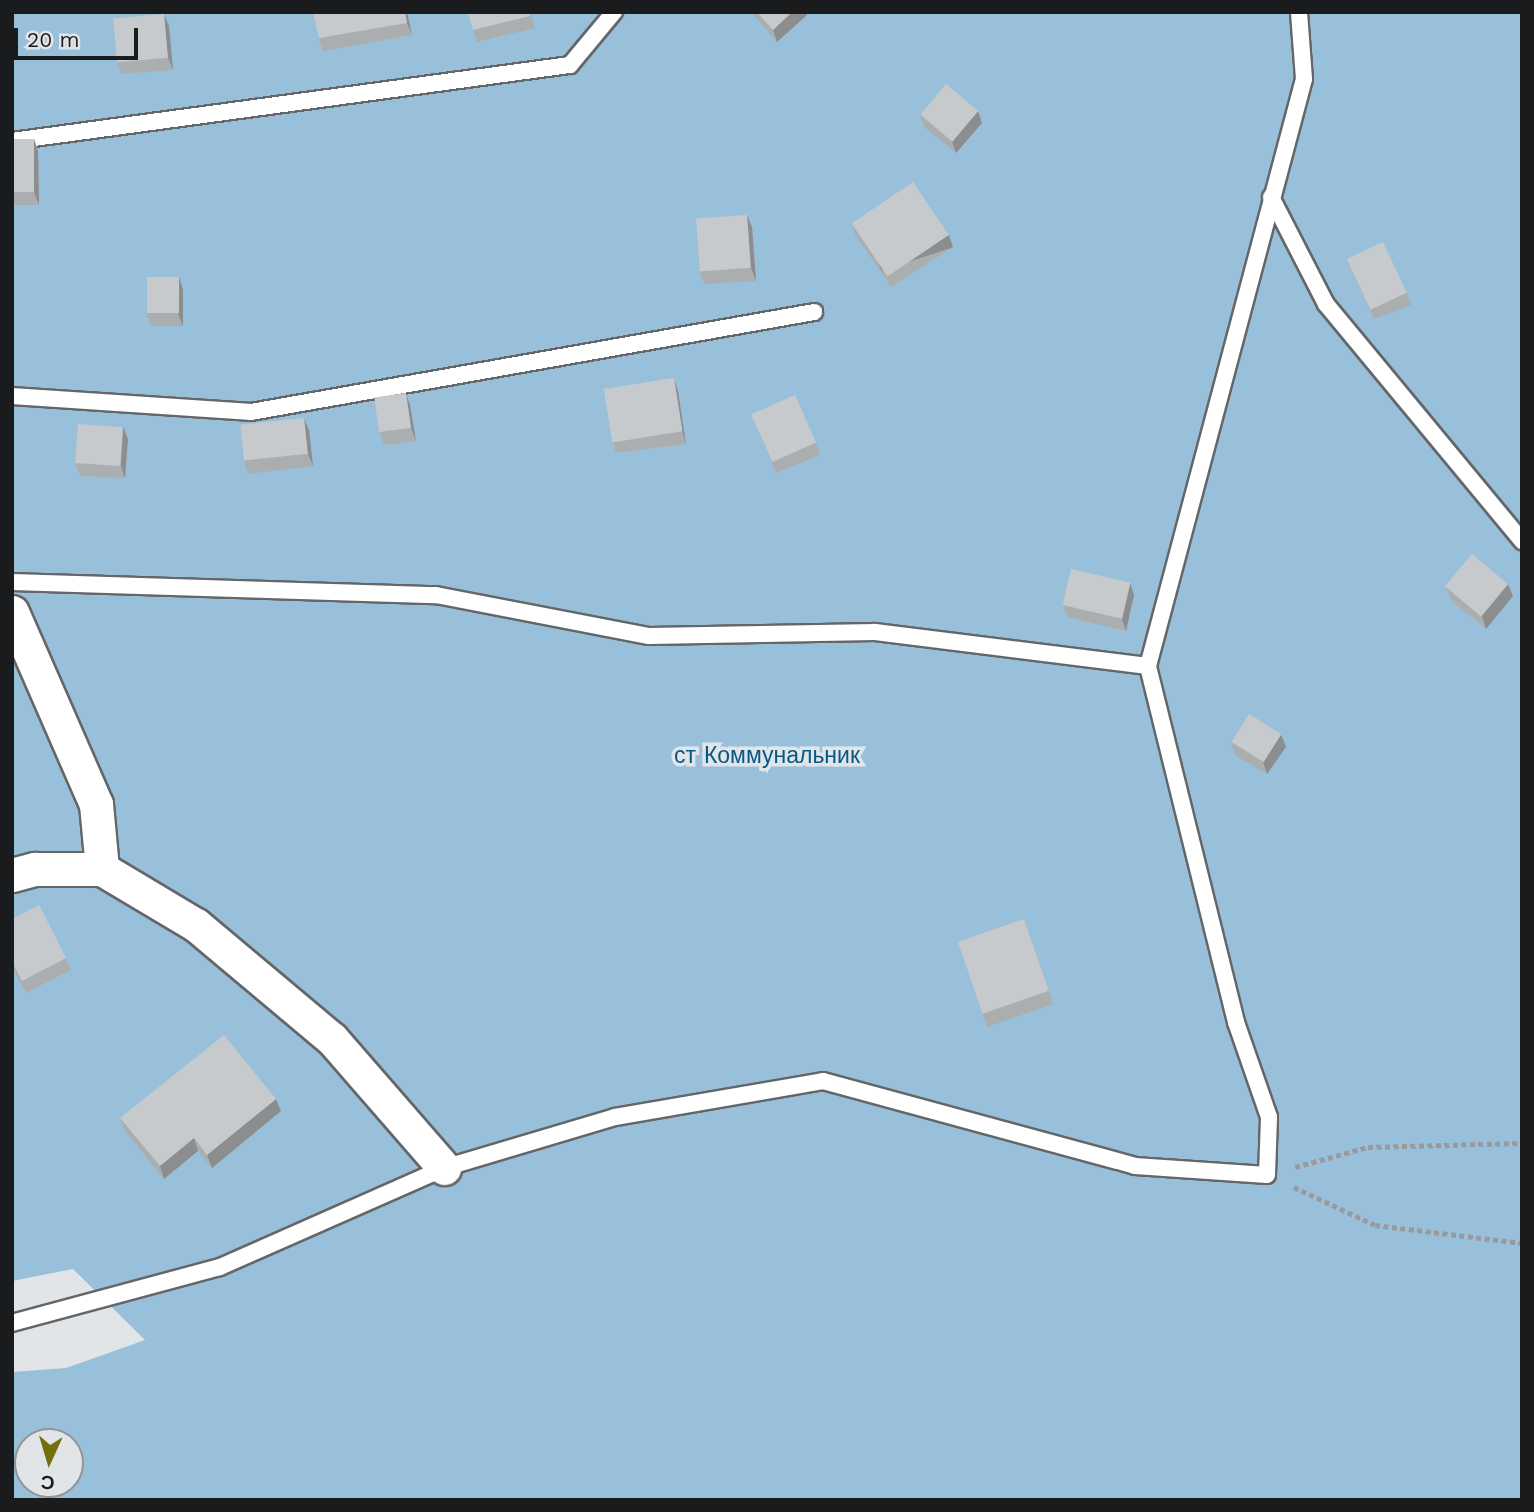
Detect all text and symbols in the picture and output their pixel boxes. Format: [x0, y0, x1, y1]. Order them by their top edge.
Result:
scale bar [18, 14, 142, 58]
text: 20 m [27, 27, 79, 52]
park label: ст Коммунальник [674, 742, 860, 770]
north arrow [14, 1428, 84, 1498]
text: С [40, 1471, 55, 1494]

